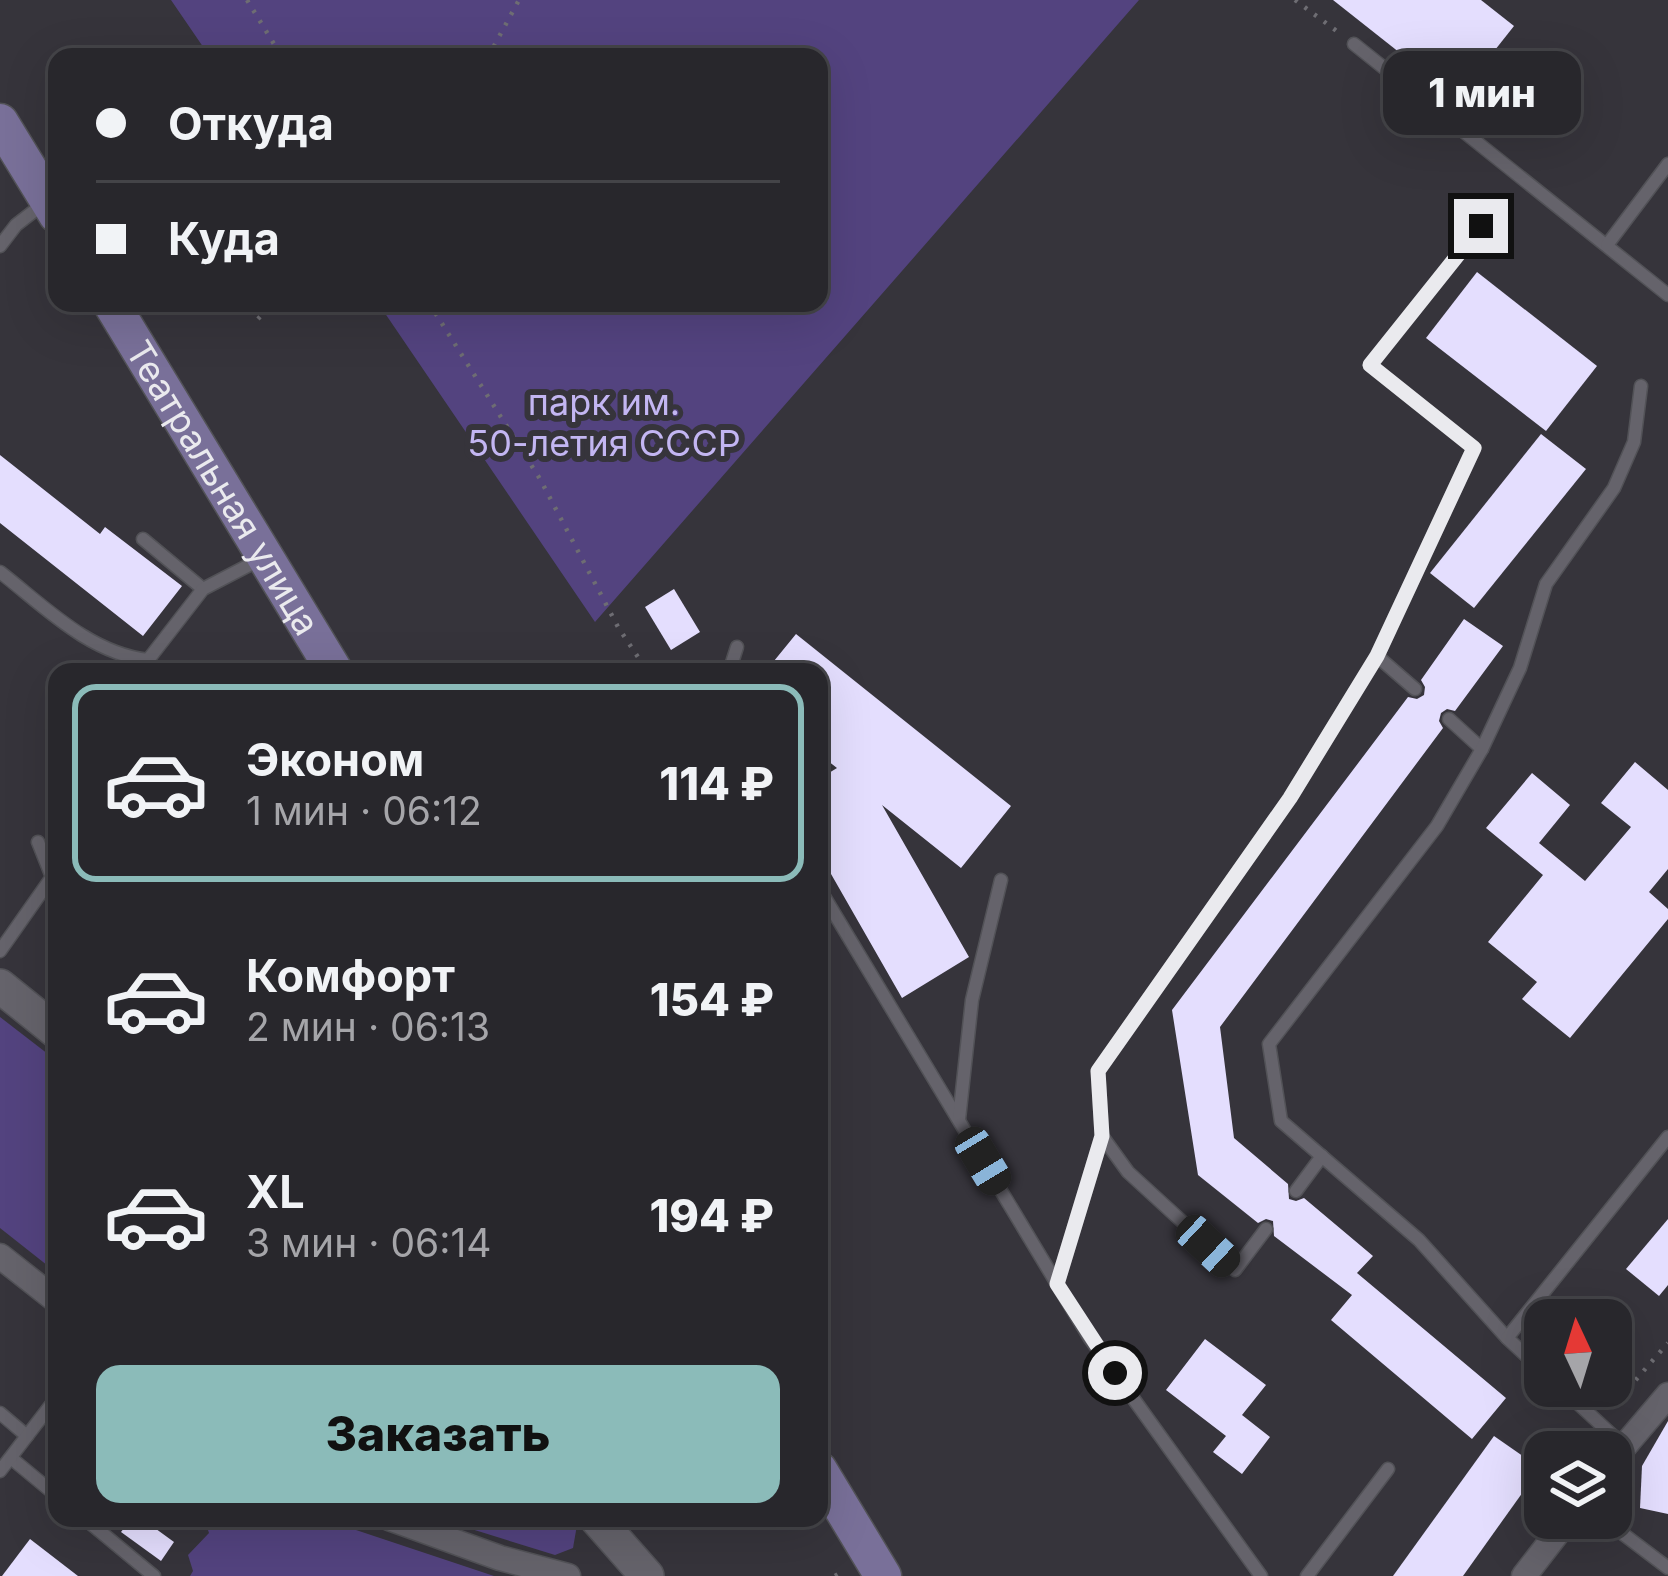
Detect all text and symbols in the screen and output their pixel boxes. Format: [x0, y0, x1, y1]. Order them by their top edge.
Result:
callout: 1 мин [1382, 52, 1580, 136]
text: 1 мин [1428, 69, 1536, 116]
text: Откуда [168, 96, 334, 151]
route end [1454, 199, 1508, 253]
text: Куда [168, 211, 280, 266]
street label: Театральная улица [117, 332, 329, 643]
park label: парк им. 50-летия СССР [467, 380, 741, 465]
icon: car [102, 729, 210, 837]
text: Эконом [246, 732, 424, 787]
text: 114 ₽ [659, 756, 774, 811]
text: 1 мин · 06:12 [246, 787, 482, 834]
icon: car [102, 945, 210, 1053]
text: Комфорт [246, 948, 455, 1003]
text: 154 ₽ [650, 972, 774, 1027]
text: 2 мин · 06:13 [246, 1003, 490, 1050]
car [949, 1121, 1017, 1201]
icon: car [102, 1161, 210, 1269]
text: XL [246, 1164, 305, 1219]
text: 194 ₽ [649, 1188, 774, 1243]
car [1169, 1208, 1247, 1284]
text: 3 мин · 06:14 [246, 1219, 491, 1266]
north arrow [1524, 1299, 1632, 1407]
map controls [1524, 1299, 1632, 1539]
route start [1088, 1346, 1142, 1400]
button: Заказать [96, 1365, 780, 1503]
button: layers [1524, 1431, 1632, 1539]

